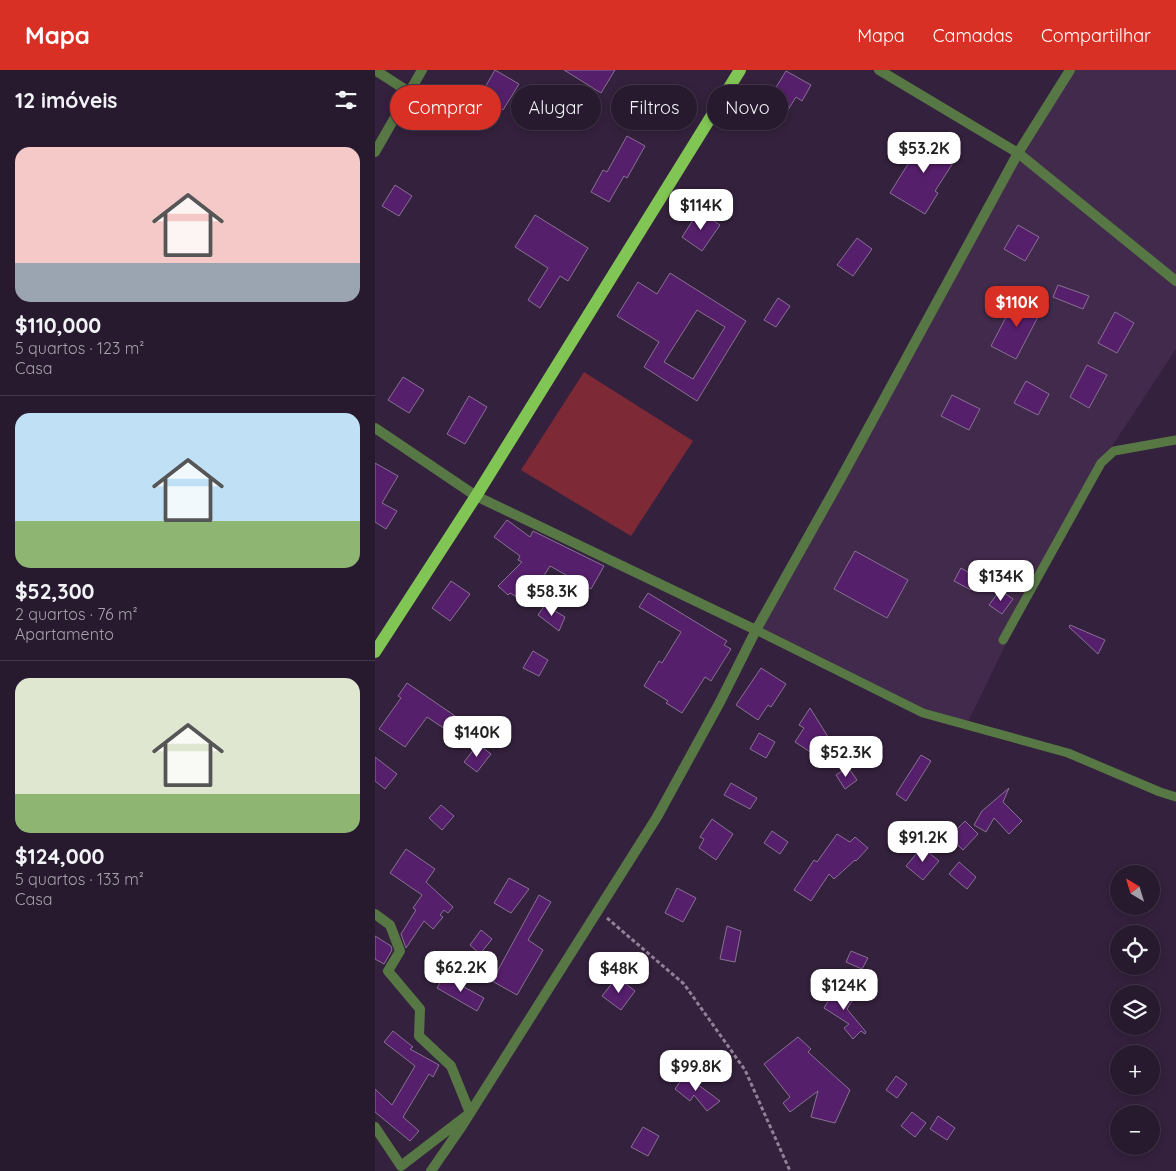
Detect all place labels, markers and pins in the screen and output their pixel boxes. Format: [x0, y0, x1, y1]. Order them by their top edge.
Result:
pin: $53.2K [883, 132, 965, 174]
pin: $114K [666, 189, 736, 231]
pin: $110K [982, 286, 1052, 328]
pin: $134K [966, 560, 1036, 602]
pin: $58.3K [511, 574, 593, 617]
pin: $140K [442, 716, 512, 758]
pin: $52.3K [805, 736, 887, 778]
pin: $91.2K [882, 820, 964, 863]
pin: $62.2K [420, 950, 502, 993]
pin: $48K [589, 952, 649, 994]
pin: $124K [809, 968, 879, 1011]
pin: $99.8K [655, 1050, 737, 1092]

